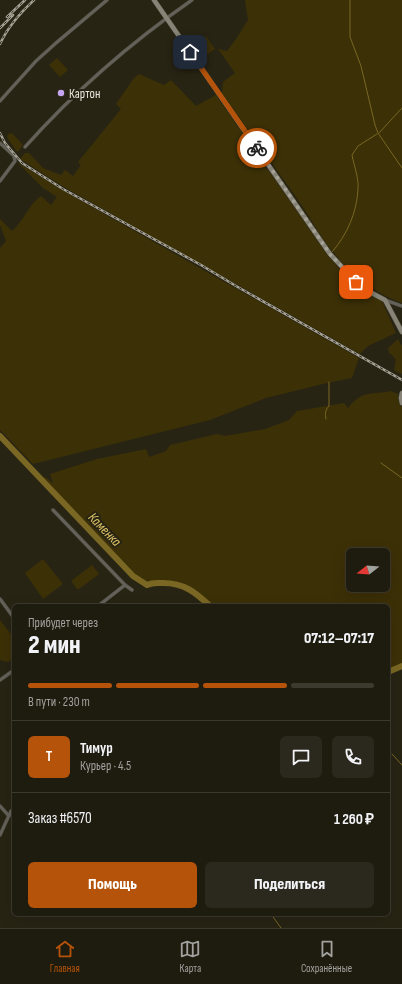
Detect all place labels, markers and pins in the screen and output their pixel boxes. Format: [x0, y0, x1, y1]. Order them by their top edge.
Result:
pin [173, 35, 207, 69]
place label: Картон [69, 86, 100, 102]
marker: Картон [56, 88, 66, 98]
pin [339, 265, 373, 299]

